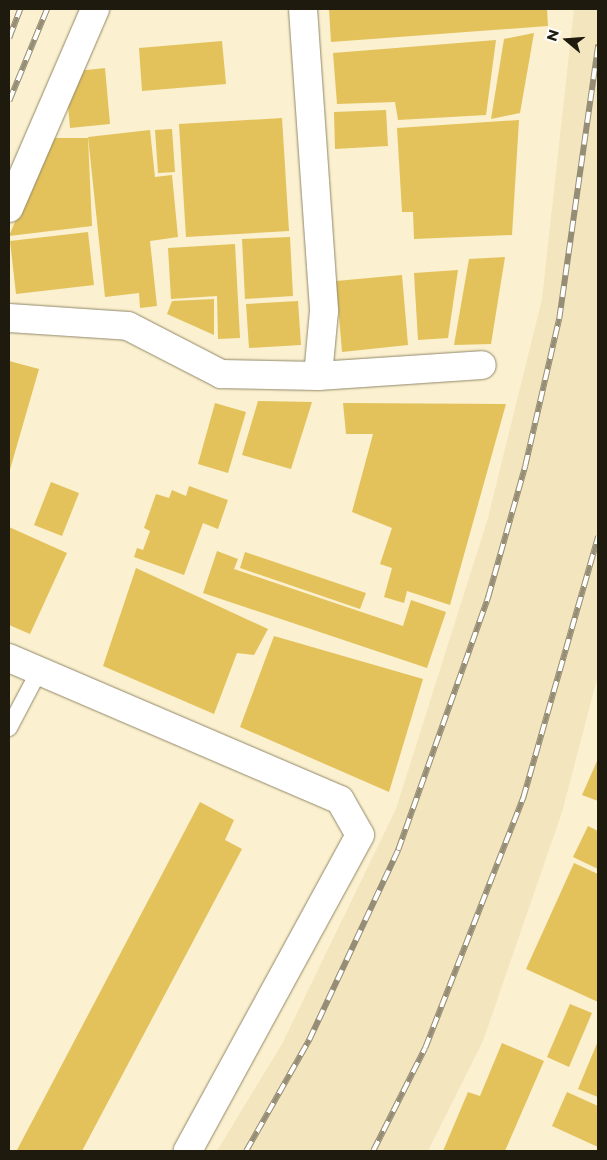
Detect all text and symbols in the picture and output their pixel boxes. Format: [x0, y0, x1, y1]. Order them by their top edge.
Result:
north arrow [542, 15, 592, 65]
text: N [542, 27, 563, 44]

